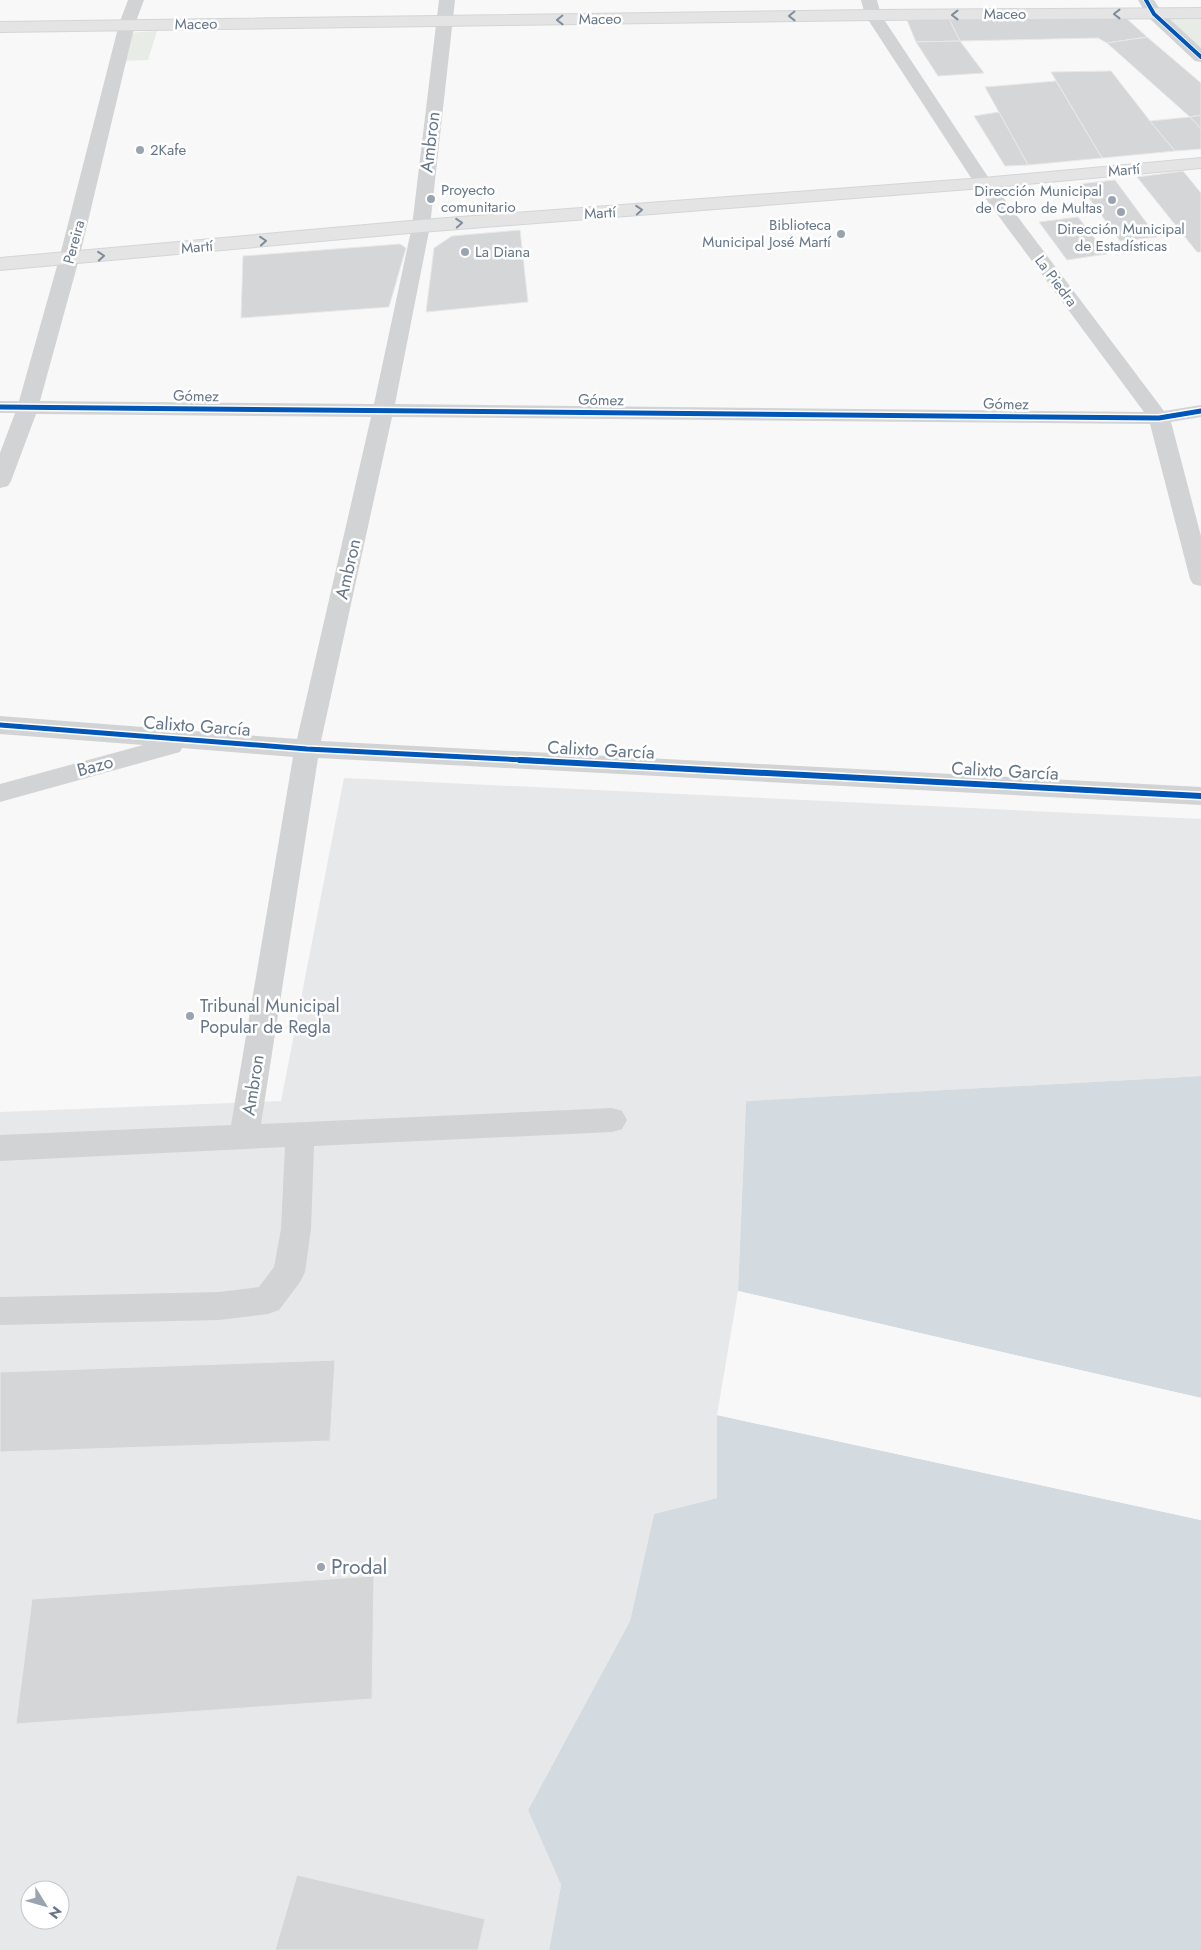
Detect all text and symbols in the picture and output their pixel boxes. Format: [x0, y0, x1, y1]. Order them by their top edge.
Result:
street label: Maceo [984, 3, 1026, 25]
street label: Maceo [579, 8, 621, 30]
one-way arrow [1113, 9, 1121, 19]
one-way arrow [951, 10, 958, 20]
one-way arrow [788, 11, 796, 22]
street label: Maceo [175, 13, 217, 35]
one-way arrow [556, 14, 564, 25]
street label: Ambron [413, 110, 447, 174]
place label: 2Kafe [150, 139, 187, 161]
marker: 2Kafe [134, 144, 146, 156]
street label: Martí [1107, 158, 1142, 182]
place label: Proyecto comunitario [441, 179, 516, 218]
place label: Dirección Municipal de Cobro de Multas [974, 180, 1102, 219]
marker: Proyecto comunitario [425, 193, 437, 205]
marker: Dirección Municipal de Cobro de Multas [1106, 194, 1118, 206]
street label: Martí [583, 201, 618, 225]
one-way arrow [635, 205, 643, 216]
marker: Dirección Municipal de Estadísticas [1115, 206, 1127, 218]
place label: Biblioteca Municipal José Martí [702, 214, 832, 253]
street label: Pereira [58, 218, 90, 266]
one-way arrow [456, 218, 464, 229]
place label: Dirección Municipal de Estadísticas [1057, 218, 1185, 257]
marker: Biblioteca Municipal José Martí [835, 228, 847, 240]
street label: Martí [180, 235, 215, 259]
one-way arrow [259, 236, 267, 247]
place label: La Diana [475, 241, 530, 263]
marker: La Diana [459, 246, 471, 258]
one-way arrow [97, 251, 105, 262]
street label: La Piedra [1029, 251, 1083, 311]
street label: Gómez [173, 385, 219, 407]
street label: Gómez [578, 389, 624, 411]
street label: Gómez [983, 393, 1029, 415]
street label: Ambron [328, 536, 368, 602]
street label: Calixto García [143, 709, 251, 743]
street label: Calixto García [547, 734, 655, 766]
street label: Bazo [74, 749, 116, 783]
street label: Calixto García [951, 755, 1059, 787]
place label: Tribunal Municipal Popular de Regla [200, 993, 340, 1040]
marker: Tribunal Municipal Popular de Regla [184, 1010, 196, 1022]
street label: Ambron [235, 1053, 271, 1117]
place label: Prodal [331, 1552, 387, 1582]
marker: Prodal [315, 1561, 327, 1573]
north arrow [20, 1880, 70, 1930]
text: N [44, 1902, 67, 1923]

